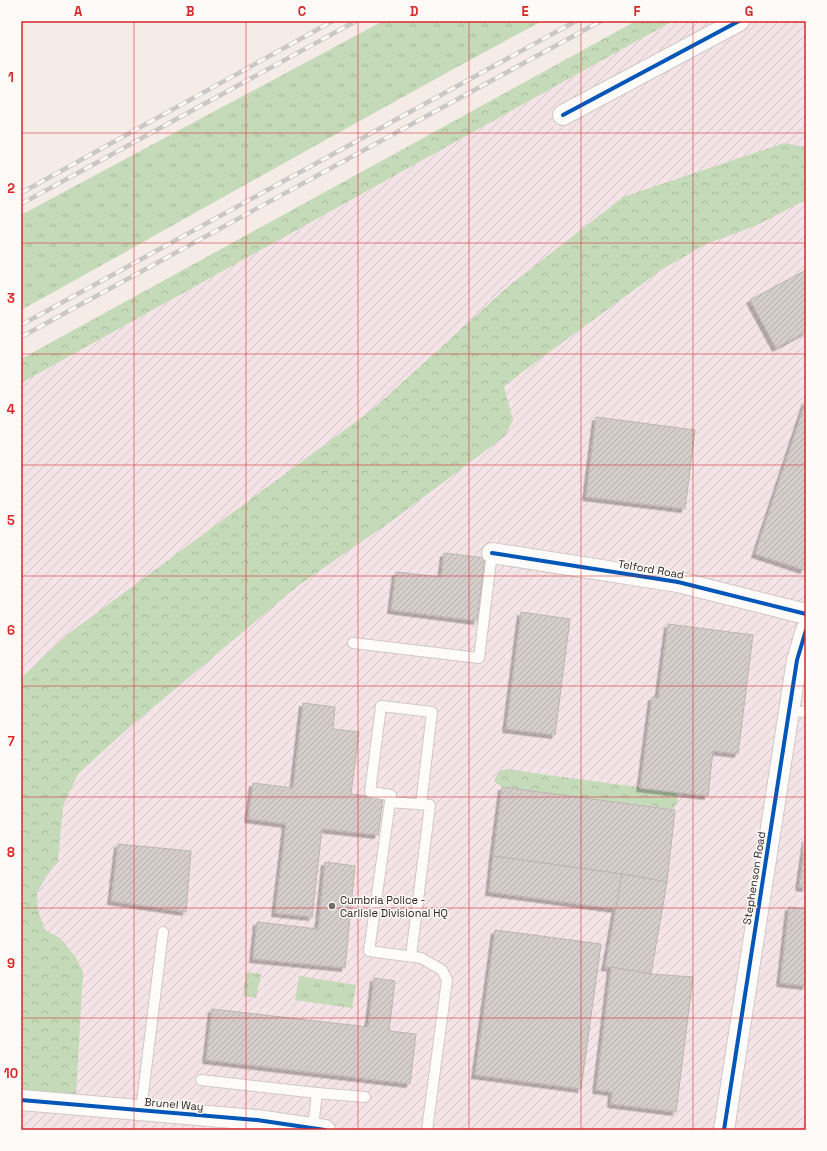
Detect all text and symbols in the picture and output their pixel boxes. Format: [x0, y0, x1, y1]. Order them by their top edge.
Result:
text: A [74, 3, 83, 20]
text: B [186, 3, 195, 20]
text: C [298, 3, 306, 20]
text: D [410, 3, 419, 20]
text: E [521, 3, 529, 20]
text: F [634, 3, 641, 20]
text: G [745, 3, 753, 20]
text: 1 [8, 69, 14, 86]
text: 2 [7, 180, 15, 197]
text: 3 [7, 290, 15, 307]
text: 4 [7, 401, 15, 418]
text: 5 [7, 512, 15, 529]
street label: Telford Road [617, 556, 685, 582]
text: 6 [7, 622, 15, 639]
text: 7 [7, 733, 15, 750]
street label: Stephenson Road [740, 830, 768, 926]
text: 8 [7, 844, 15, 861]
place label: Cumbria Police - Carlisle Divisional HQ [340, 893, 448, 920]
marker: Cumbria Police - Carlisle Divisional HQ [327, 901, 337, 911]
text: 9 [7, 955, 15, 972]
text: 10 [4, 1065, 18, 1082]
street label: Brunel Way [144, 1094, 204, 1114]

